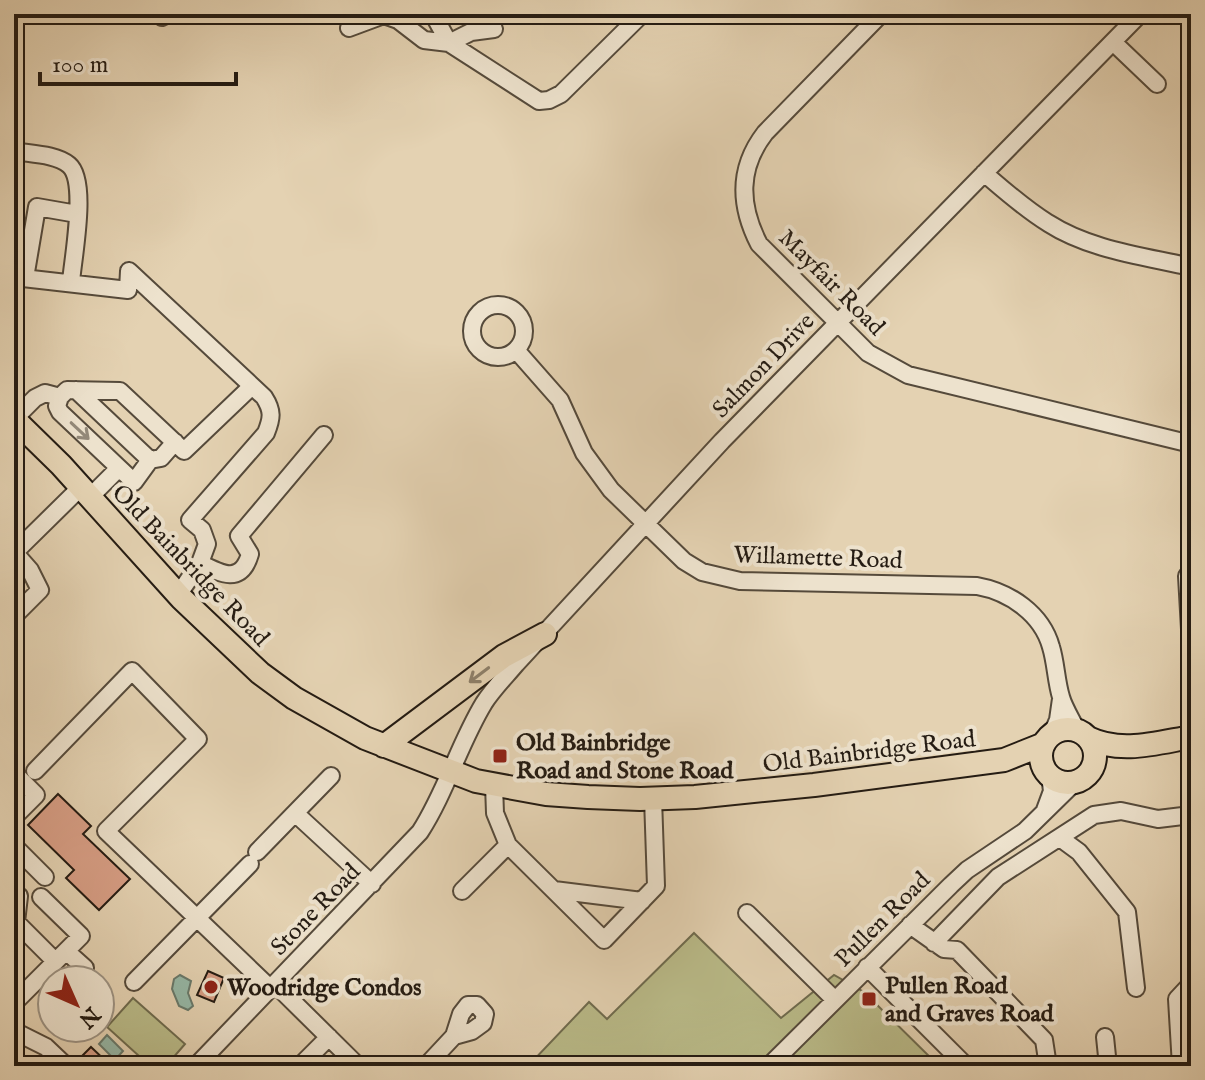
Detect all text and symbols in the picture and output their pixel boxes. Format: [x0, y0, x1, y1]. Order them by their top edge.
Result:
scale bar [40, 36, 236, 86]
text: 100 m [52, 50, 108, 81]
street label: Mayfair Road [771, 223, 891, 343]
street label: Salmon Drive [706, 307, 822, 425]
one-way arrow [70, 421, 89, 440]
street label: Old Bainbridge Road [104, 478, 276, 654]
street label: Willamette Road [733, 540, 903, 577]
one-way arrow [468, 667, 490, 683]
street label: Old Bainbridge Road [761, 724, 977, 781]
place label: Old Bainbridge Road and Stone Road [516, 728, 734, 787]
marker: Old Bainbridge Road and Stone Road [491, 747, 509, 765]
street label: Stone Road [264, 857, 368, 963]
street label: Pullen Road [829, 866, 938, 974]
north arrow [36, 964, 116, 1044]
place label: Pullen Road and Graves Road [885, 971, 1055, 1030]
place label: Woodridge Condos [226, 973, 422, 1004]
marker: Woodridge Condos [202, 978, 220, 996]
marker: Pullen Road and Graves Road [860, 990, 878, 1008]
text: N [72, 999, 106, 1033]

